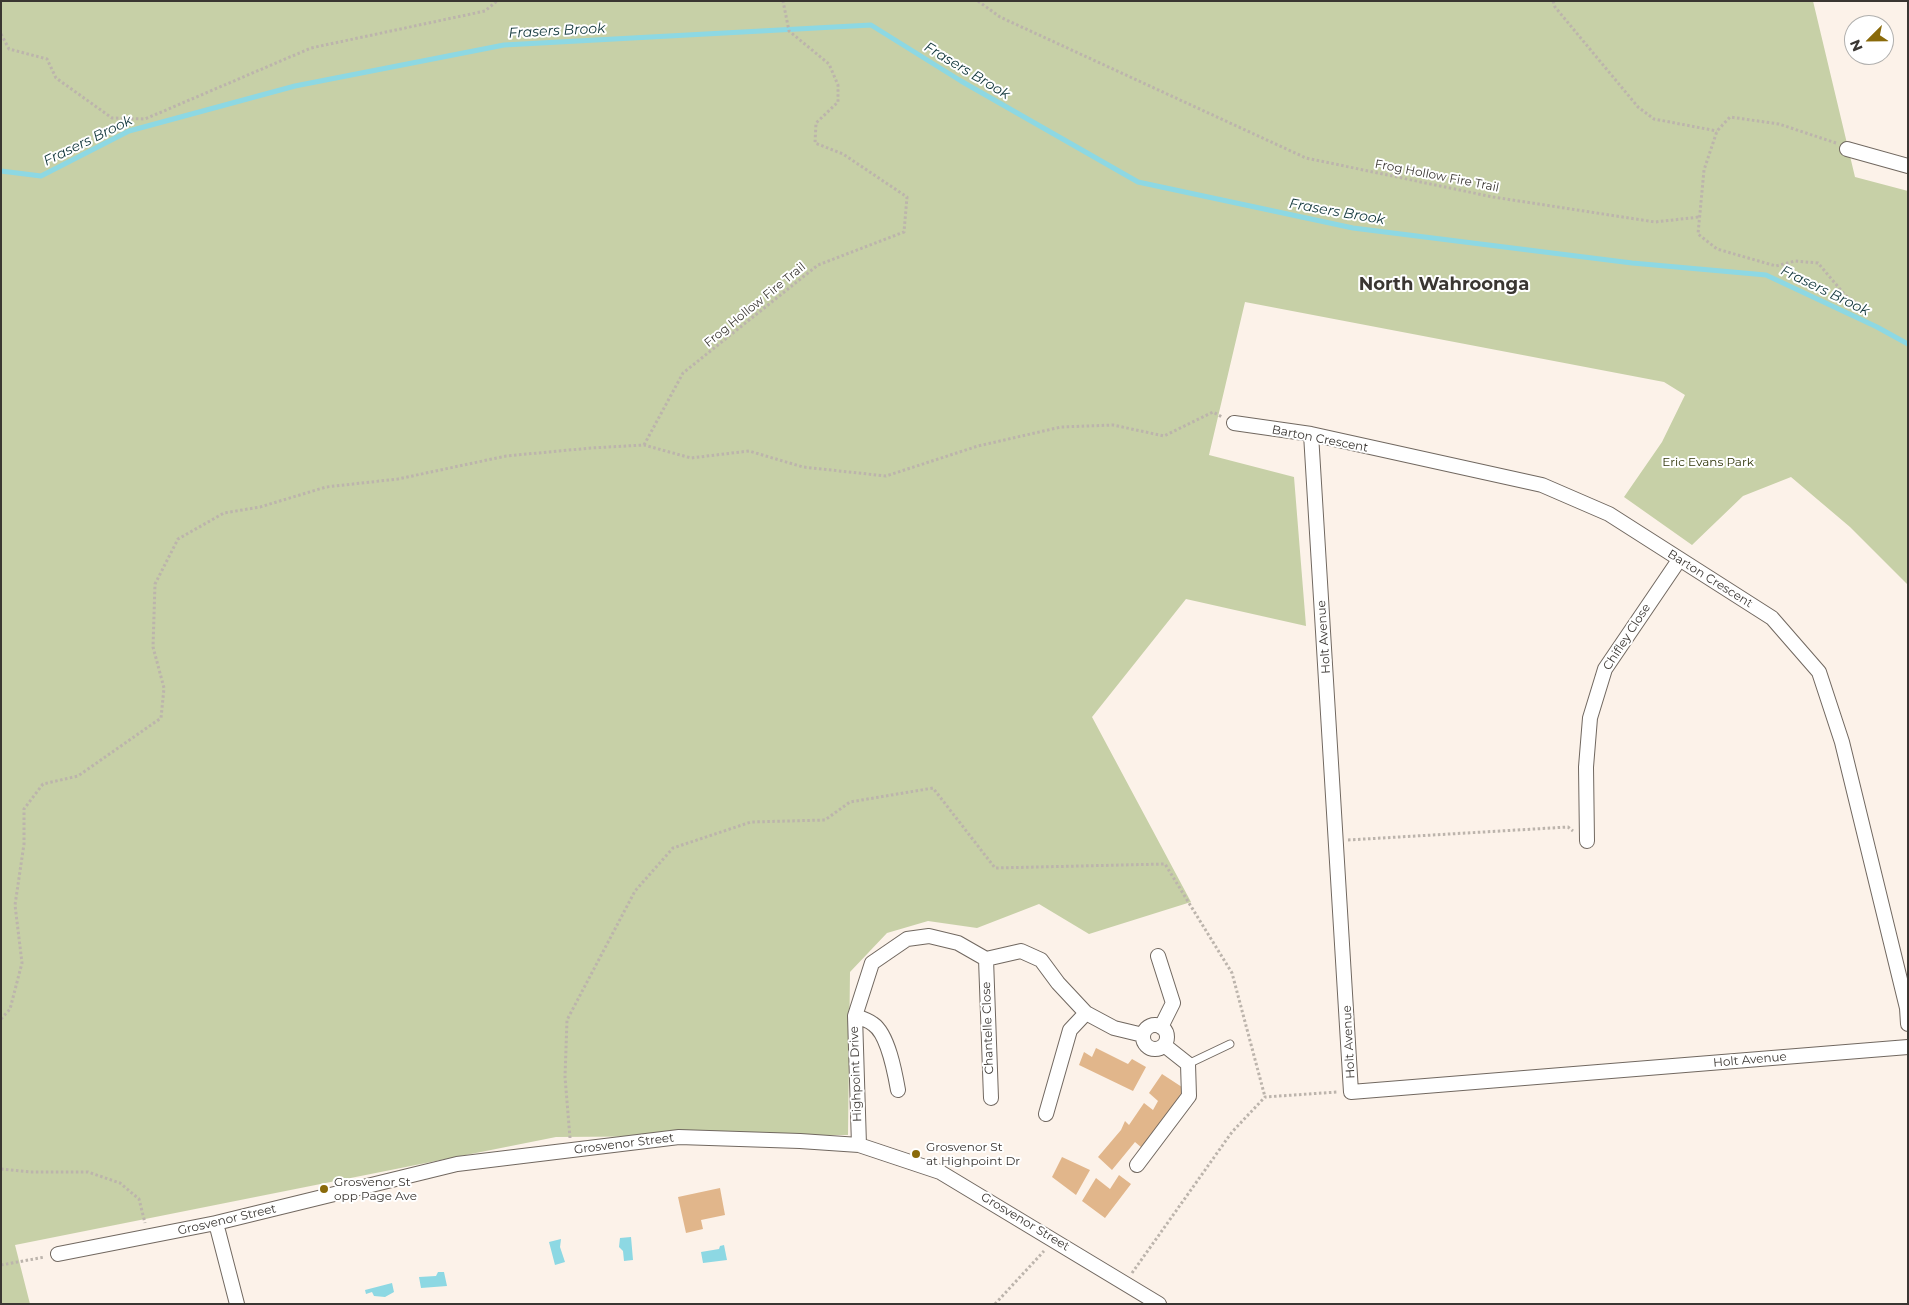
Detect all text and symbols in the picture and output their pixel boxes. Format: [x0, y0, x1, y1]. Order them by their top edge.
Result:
north arrow [1844, 15, 1894, 65]
water label: Frasers Brook [508, 20, 606, 42]
text: N [1846, 37, 1867, 54]
water label: Frasers Brook [921, 39, 1013, 103]
water label: Frasers Brook [41, 112, 135, 170]
street label: Frog Hollow Fire Trail [1374, 157, 1500, 195]
water label: Frasers Brook [1288, 195, 1386, 229]
street label: Frog Hollow Fire Trail [701, 260, 809, 350]
water label: Frasers Brook [1778, 262, 1872, 320]
district label: North Wahroonga [1359, 274, 1529, 296]
street label: Barton Crescent [1271, 423, 1369, 455]
park label: Eric Evans Park [1662, 455, 1754, 469]
street label: Barton Crescent [1665, 547, 1755, 611]
street label: Holt Avenue [1314, 600, 1334, 674]
street label: Chifley Close [1600, 601, 1654, 673]
street label: Chantelle Close [979, 981, 997, 1075]
street label: Holt Avenue [1340, 1005, 1358, 1079]
street label: Highpoint Drive [847, 1026, 865, 1122]
street label: Holt Avenue [1713, 1050, 1787, 1070]
street label: Grosvenor Street [573, 1131, 675, 1157]
place label: Grosvenor St at Highpoint Dr [926, 1140, 1020, 1168]
marker: Grosvenor St at Highpoint Dr [910, 1148, 922, 1160]
place label: Grosvenor St opp Page Ave [334, 1175, 417, 1203]
marker: Grosvenor St opp Page Ave [318, 1183, 330, 1195]
street label: Grosvenor Street [978, 1190, 1072, 1254]
street label: Grosvenor Street [176, 1202, 278, 1238]

